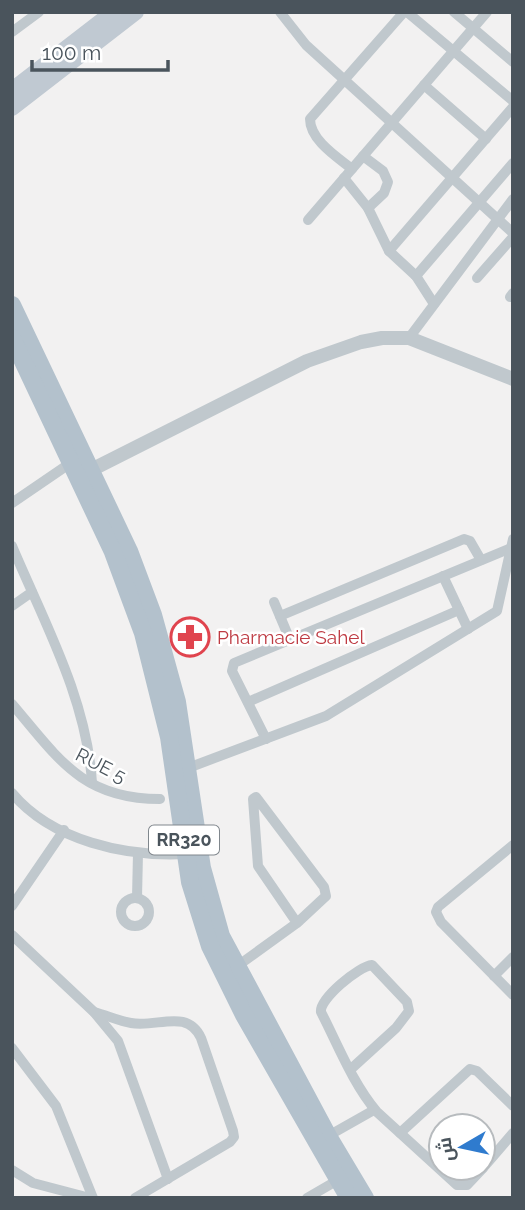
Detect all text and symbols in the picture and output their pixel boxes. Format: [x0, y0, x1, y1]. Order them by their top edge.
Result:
scale bar [32, 28, 168, 72]
text: 100 m [42, 40, 101, 65]
pharmacy icon: Pharmacie Sahel [169, 616, 211, 658]
place label: Pharmacie Sahel [217, 626, 365, 648]
street label: RUE 5 [72, 743, 130, 787]
road number: RR320 [149, 826, 219, 854]
north arrow [427, 1112, 497, 1182]
text: ش [432, 1136, 459, 1163]

